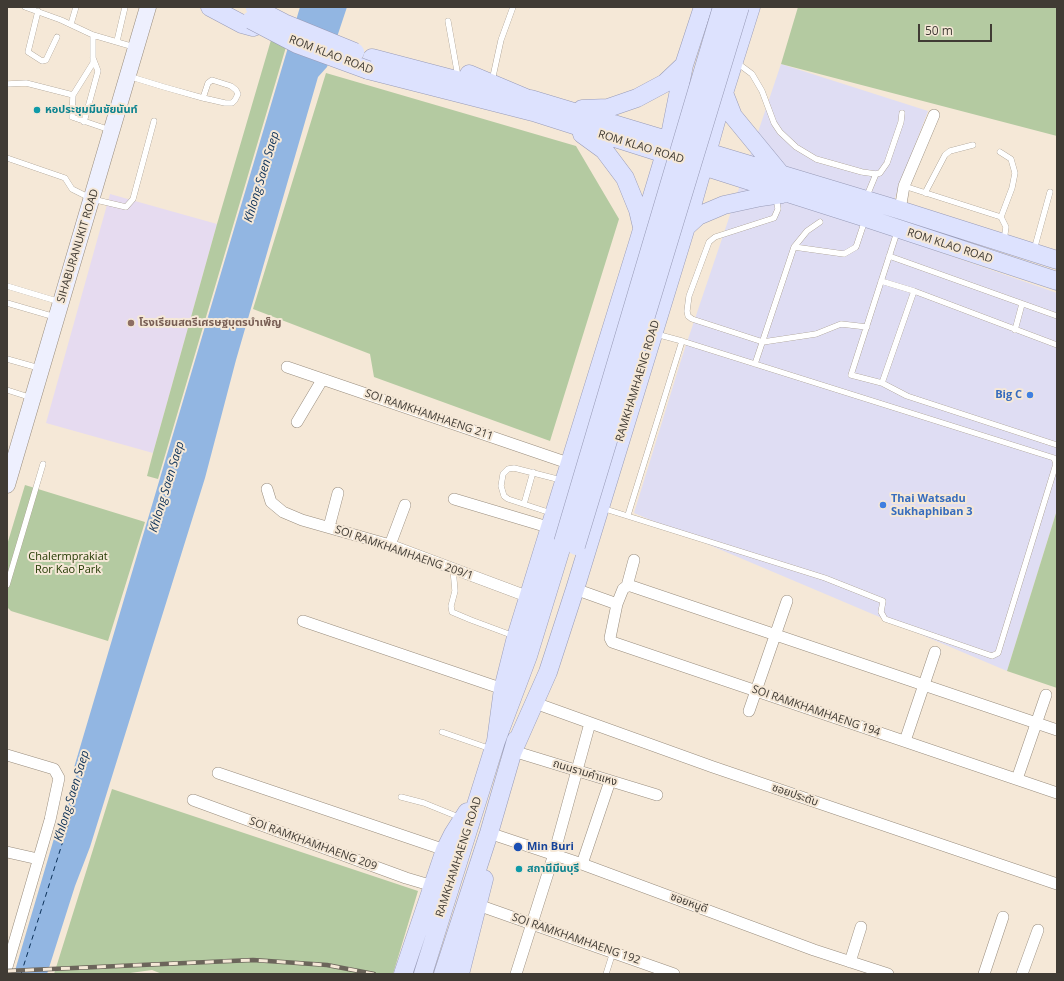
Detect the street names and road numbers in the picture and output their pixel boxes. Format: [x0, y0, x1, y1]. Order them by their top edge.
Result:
street label: ROM KLAO ROAD [287, 33, 375, 77]
street label: ROM KLAO ROAD [596, 128, 686, 166]
street label: SIHABURANUKIT ROAD [54, 187, 102, 305]
street label: ROM KLAO ROAD [906, 226, 994, 266]
street label: RAMKHAMHAENG ROAD [613, 319, 663, 443]
street label: SOI RAMKHAMHAENG 211 [363, 387, 495, 443]
street label: SOI RAMKHAMHAENG 209/1 [333, 523, 475, 583]
street label: SOI RAMKHAMHAENG 194 [750, 683, 882, 739]
street label: ถนนรามคำแหง [551, 757, 619, 789]
street label: ซอยประดับ [770, 781, 820, 809]
street label: RAMKHAMHAENG ROAD [433, 795, 485, 919]
street label: SOI RAMKHAMHAENG 209 [247, 815, 379, 873]
street label: ซอยหนูดี [668, 890, 710, 916]
street label: SOI RAMKHAMHAENG 192 [510, 911, 642, 967]

